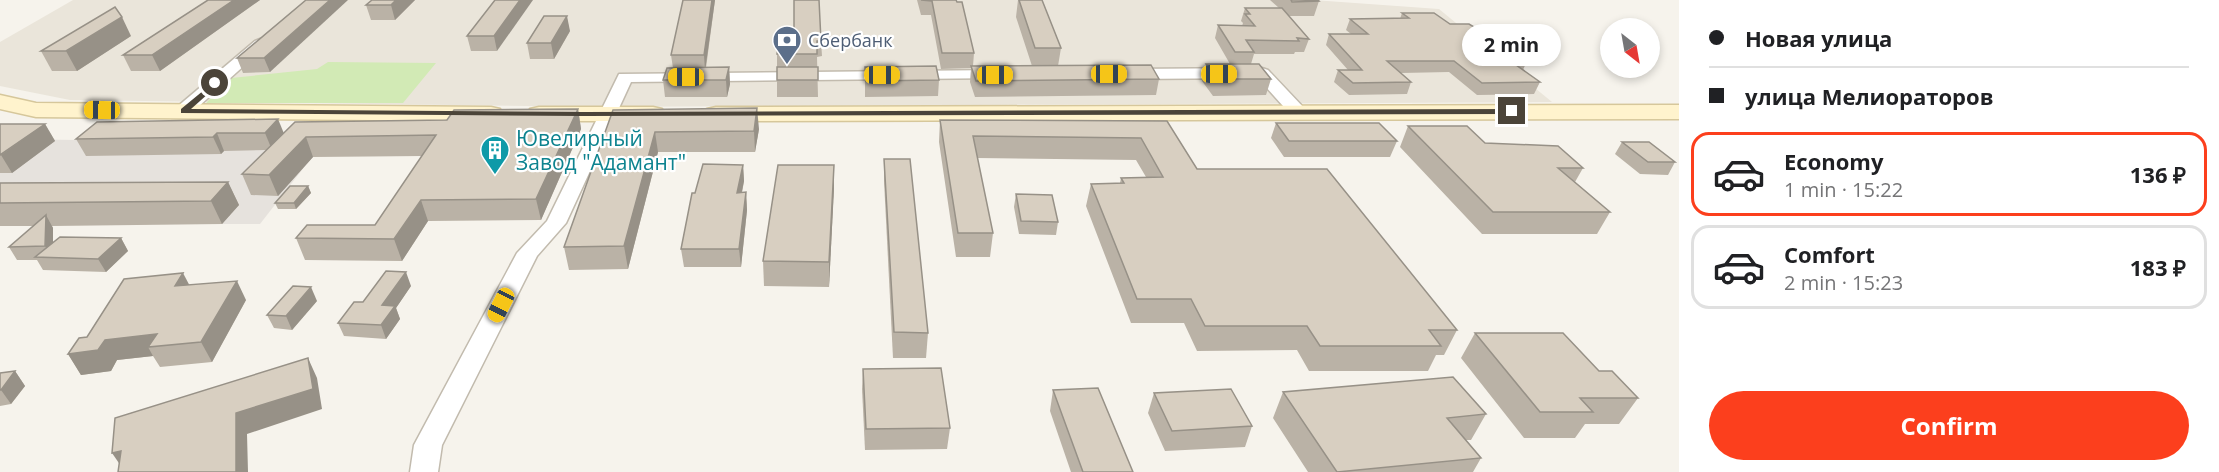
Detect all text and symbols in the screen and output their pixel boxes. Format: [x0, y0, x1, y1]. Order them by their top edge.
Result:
north arrow [1600, 18, 1660, 78]
map controls [1600, 18, 1660, 78]
text: Новая улица [1745, 23, 1892, 53]
bank icon: Сбербанк [771, 24, 803, 66]
callout: 2 min [1462, 24, 1562, 66]
place label: Сбербанк [808, 28, 893, 52]
text: 2 min [1484, 31, 1539, 58]
car [1091, 65, 1127, 83]
car [1201, 65, 1237, 83]
car [864, 66, 900, 84]
car [977, 66, 1013, 84]
car [668, 68, 704, 86]
route start [201, 69, 228, 96]
text: улица Мелиораторов [1745, 81, 1993, 111]
route end [1498, 97, 1525, 124]
car [84, 101, 120, 119]
place label: Ювелирный Завод "Адамант" [516, 124, 686, 176]
building icon: Ювелирный Завод "Адамант" [479, 134, 511, 176]
text: Economy [1784, 146, 1883, 176]
icon: car [1712, 147, 1766, 201]
text: 136 ₽ [2130, 159, 2186, 189]
text: 1 min · 15:22 [1784, 176, 1903, 203]
text: Comfort [1784, 239, 1875, 269]
icon: car [1712, 240, 1766, 294]
text: 183 ₽ [2130, 252, 2186, 282]
text: 2 min · 15:23 [1784, 269, 1903, 296]
car [485, 285, 517, 325]
button: Confirm [1709, 391, 2189, 460]

